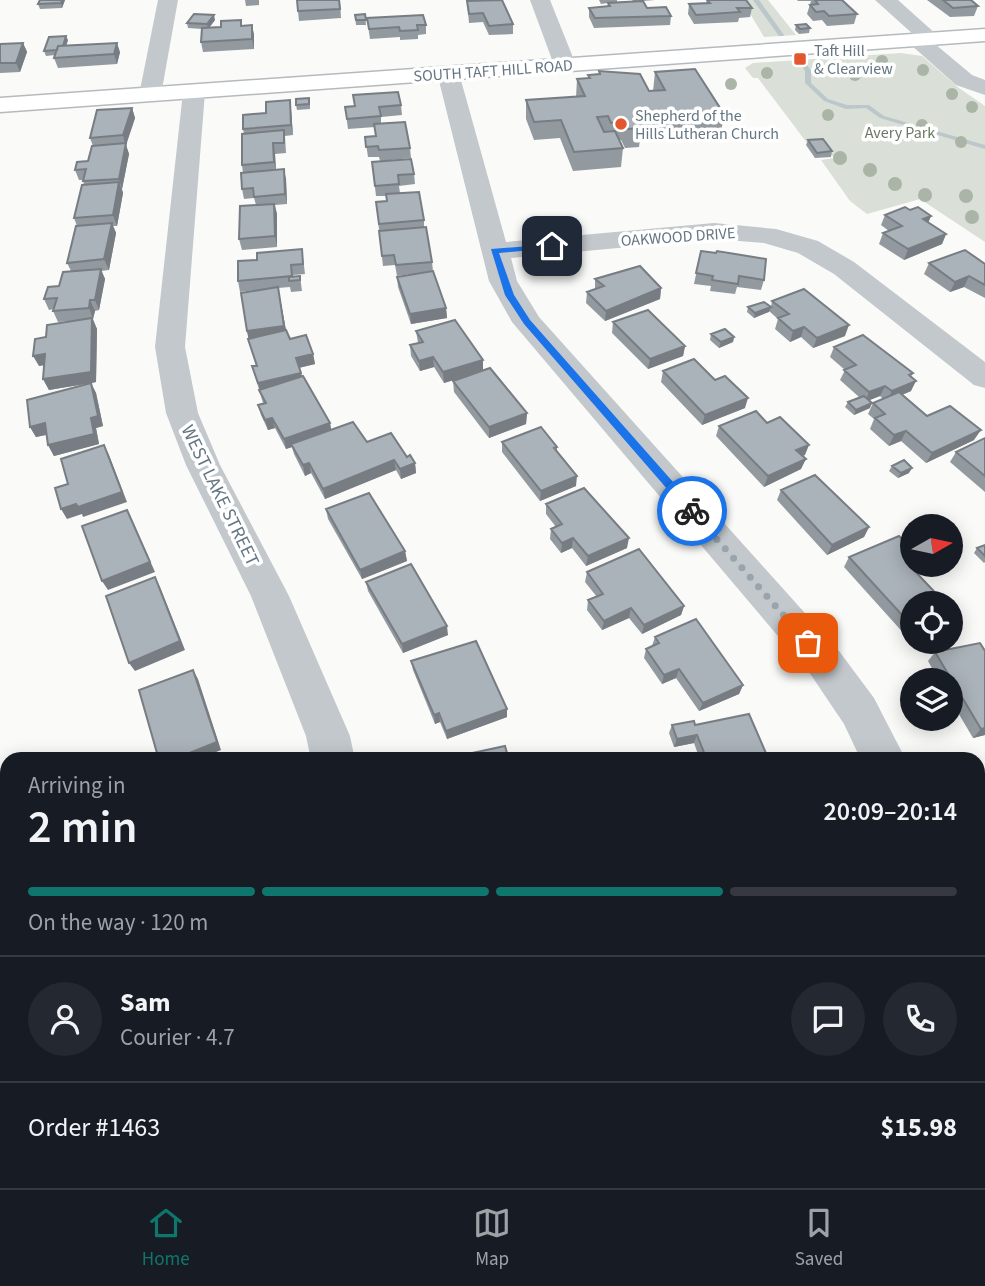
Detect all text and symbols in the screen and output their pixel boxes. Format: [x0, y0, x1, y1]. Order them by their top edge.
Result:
place label: Taft Hill & Clearview [814, 40, 893, 80]
marker: Taft Hill & Clearview [792, 51, 808, 67]
street label: SOUTH TAFT HILL ROAD [413, 54, 574, 88]
place label: Shepherd of the Hills Lutheran Church [635, 105, 779, 145]
marker: Shepherd of the Hills Lutheran Church [613, 116, 629, 132]
park label: Avery Park [865, 122, 935, 144]
pin [522, 216, 582, 276]
street label: OAKWOOD DRIVE [620, 222, 736, 252]
icon: home [533, 227, 571, 265]
street label: WEST LAKE STREET [174, 420, 266, 571]
courier [657, 476, 727, 546]
icon: bike [673, 492, 711, 530]
north arrow [900, 514, 962, 578]
map controls [900, 514, 963, 731]
button: locate [900, 591, 963, 654]
pin [778, 613, 838, 673]
icon: bag [789, 624, 827, 662]
button: layers [900, 668, 963, 731]
text: Arriving in [28, 769, 126, 802]
text: 20:09–20:14 [824, 793, 957, 830]
text: 2 min [28, 795, 137, 860]
text: On the way · 120 m [28, 906, 208, 939]
button: person [28, 982, 102, 1056]
button: chat [791, 982, 865, 1056]
button: phone [883, 982, 957, 1056]
text: Sam [120, 984, 170, 1021]
text: Courier · 4.7 [120, 1021, 235, 1054]
text: Order #1463 [28, 1109, 160, 1146]
text: $15.98 [881, 1109, 957, 1146]
tab: Home [142, 1204, 190, 1273]
tab: Map [473, 1204, 511, 1273]
tab: Saved [795, 1204, 843, 1273]

